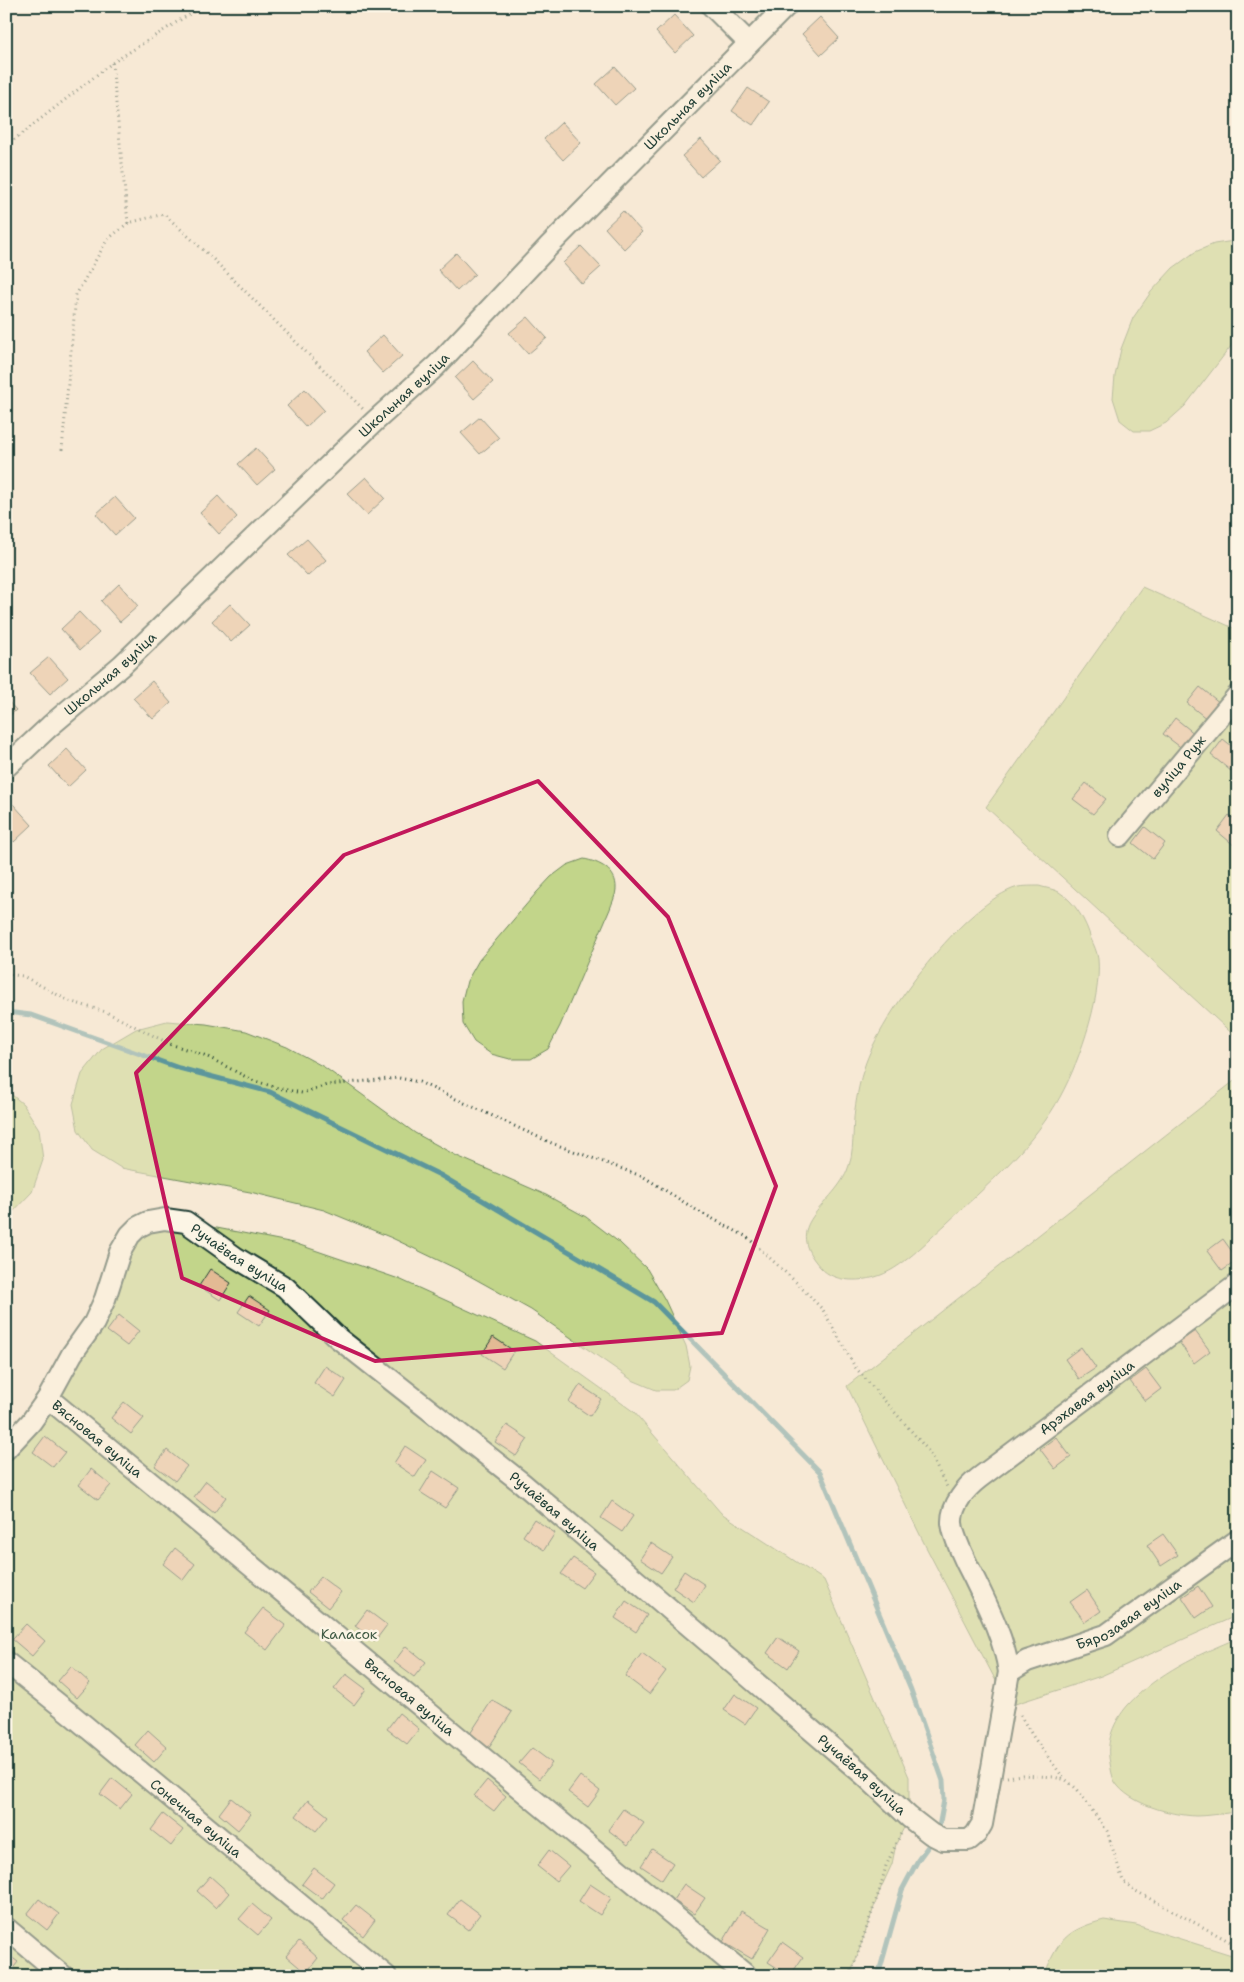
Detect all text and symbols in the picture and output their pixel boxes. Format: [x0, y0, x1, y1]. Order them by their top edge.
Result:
street label: Школьная вуліца [640, 57, 735, 154]
street label: Школьная вуліца [355, 348, 453, 441]
street label: Школьная вуліца [60, 628, 160, 719]
street label: вуліца Руж [1147, 731, 1210, 801]
street label: Ручаёвая вуліца [187, 1219, 292, 1296]
street label: Арэхавая вуліца [1036, 1356, 1138, 1439]
street label: Вясновая вуліца [48, 1396, 147, 1482]
street label: Ручаёвая вуліца [506, 1468, 604, 1555]
street label: Бярозавая вуліца [1074, 1575, 1185, 1653]
park label: Каласок [321, 1625, 378, 1643]
street label: Вясновая вуліца [360, 1654, 459, 1740]
street label: Ручаёвая вуліца [814, 1730, 910, 1819]
street label: Сонечная вуліца [147, 1775, 246, 1862]

